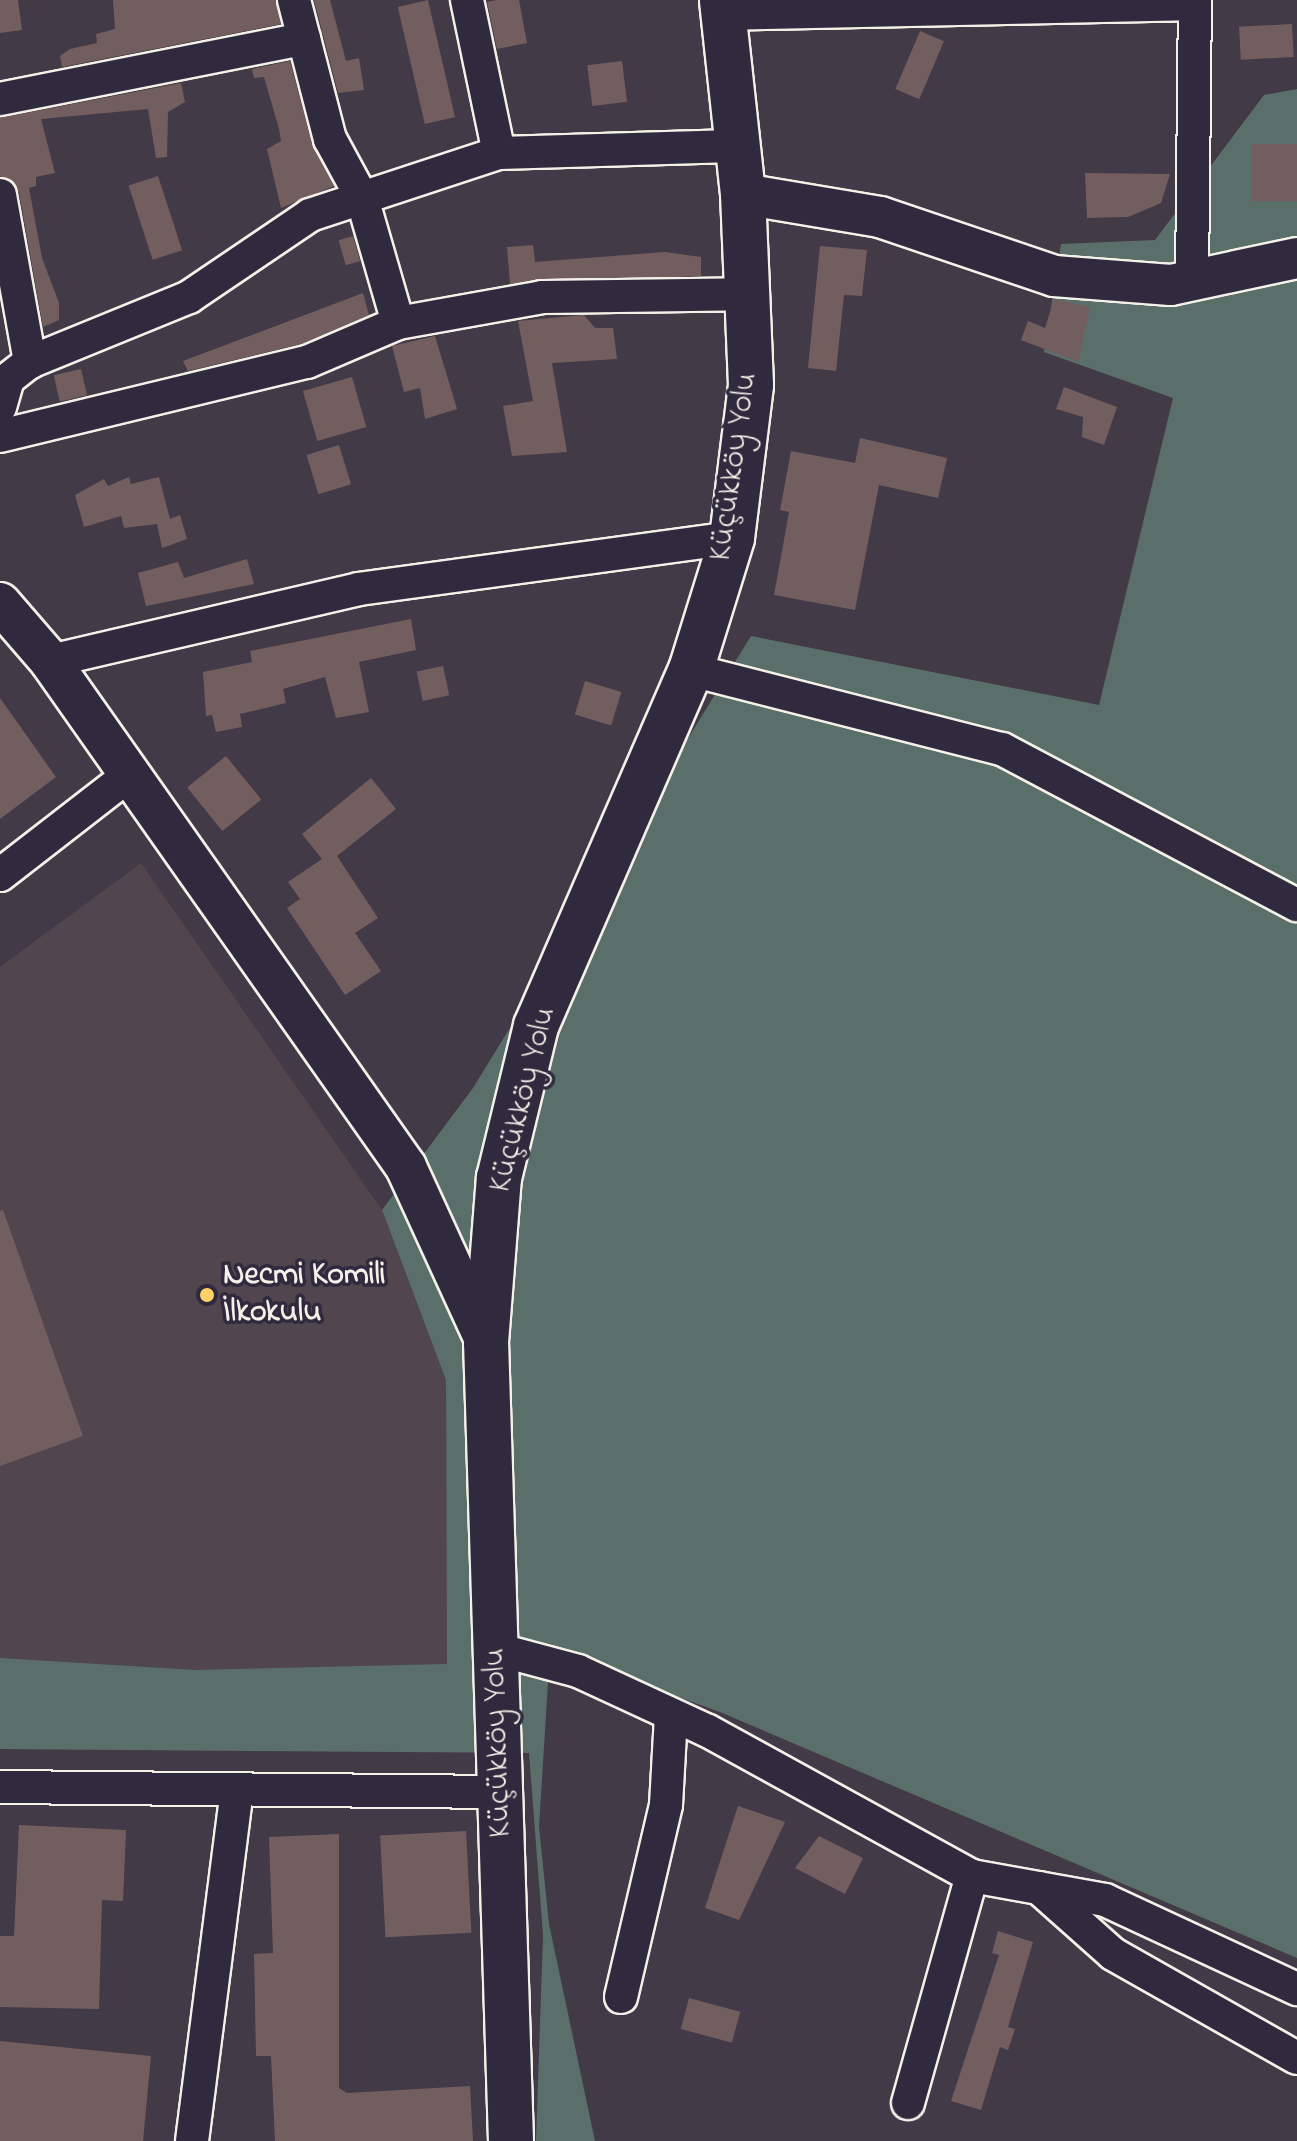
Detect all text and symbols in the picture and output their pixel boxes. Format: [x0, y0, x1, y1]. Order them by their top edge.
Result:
street label: Küçükköy Yolu [703, 370, 767, 564]
street label: Küçükköy Yolu [482, 1003, 566, 1197]
place label: Necmi Komili İlkokulu [223, 1258, 386, 1333]
marker: Necmi Komili İlkokulu [198, 1286, 216, 1304]
street label: Küçükköy Yolu [477, 1648, 521, 1838]

